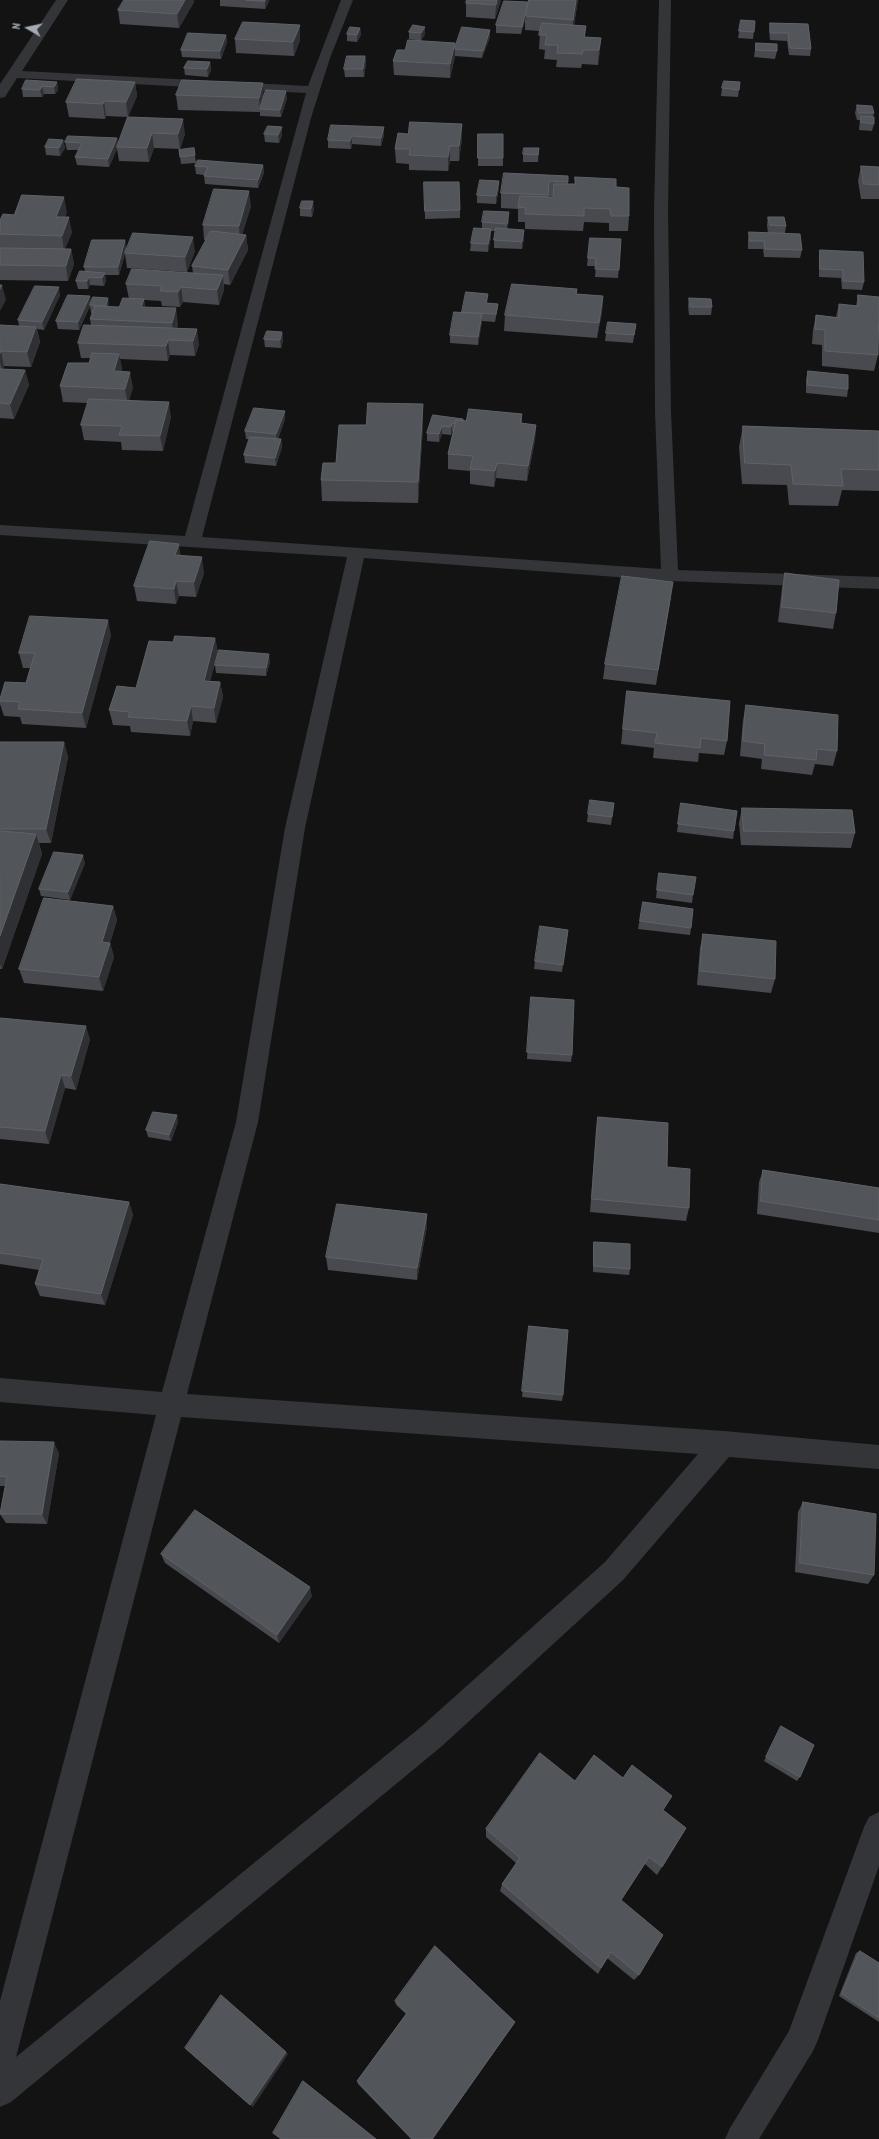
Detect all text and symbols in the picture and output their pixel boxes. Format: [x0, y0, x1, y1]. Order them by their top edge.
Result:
north arrow [8, 8, 48, 48]
text: N [9, 22, 24, 30]

